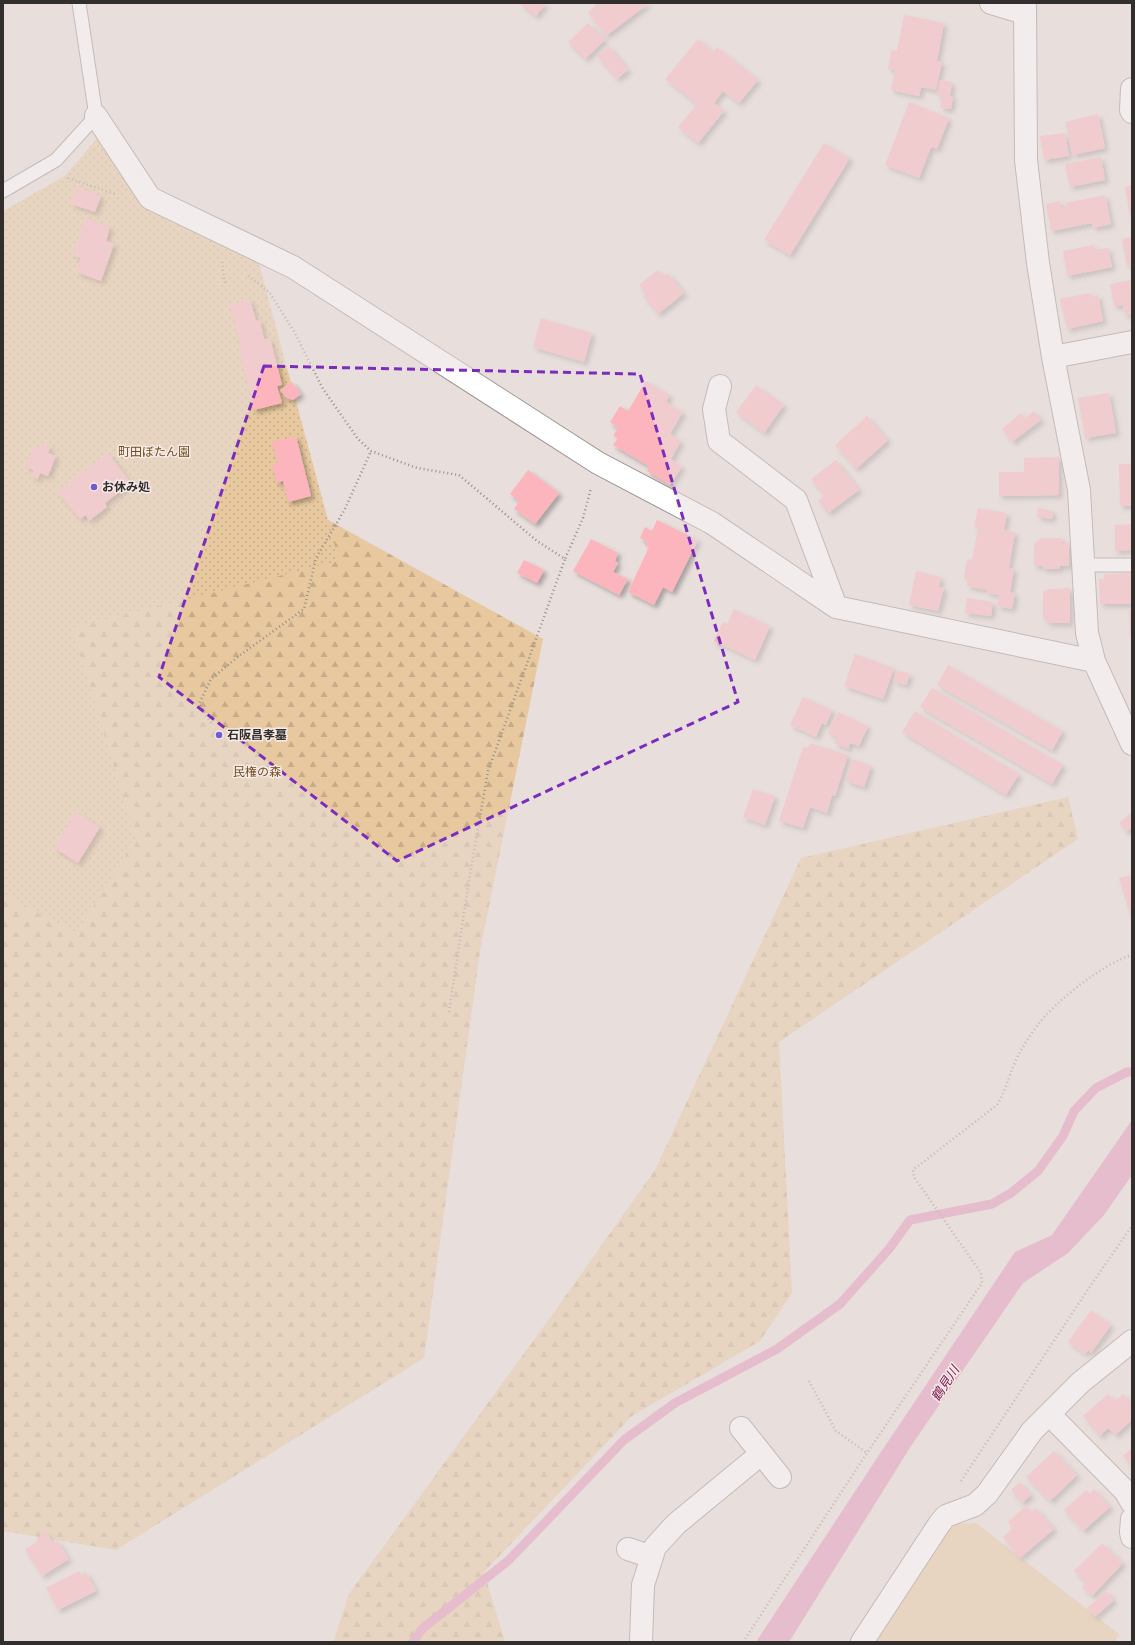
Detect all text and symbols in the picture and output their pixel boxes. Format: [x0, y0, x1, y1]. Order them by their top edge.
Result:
park label: 町田ぼたん園 [118, 446, 190, 458]
place label: お休み処 [102, 480, 150, 493]
marker: お休み処 [89, 482, 99, 492]
place label: 石阪昌孝墓 [227, 728, 287, 741]
marker: 石阪昌孝墓 [214, 730, 224, 740]
park label: 民権の森 [233, 765, 281, 778]
water label: 鶴見川 [929, 1362, 963, 1404]

